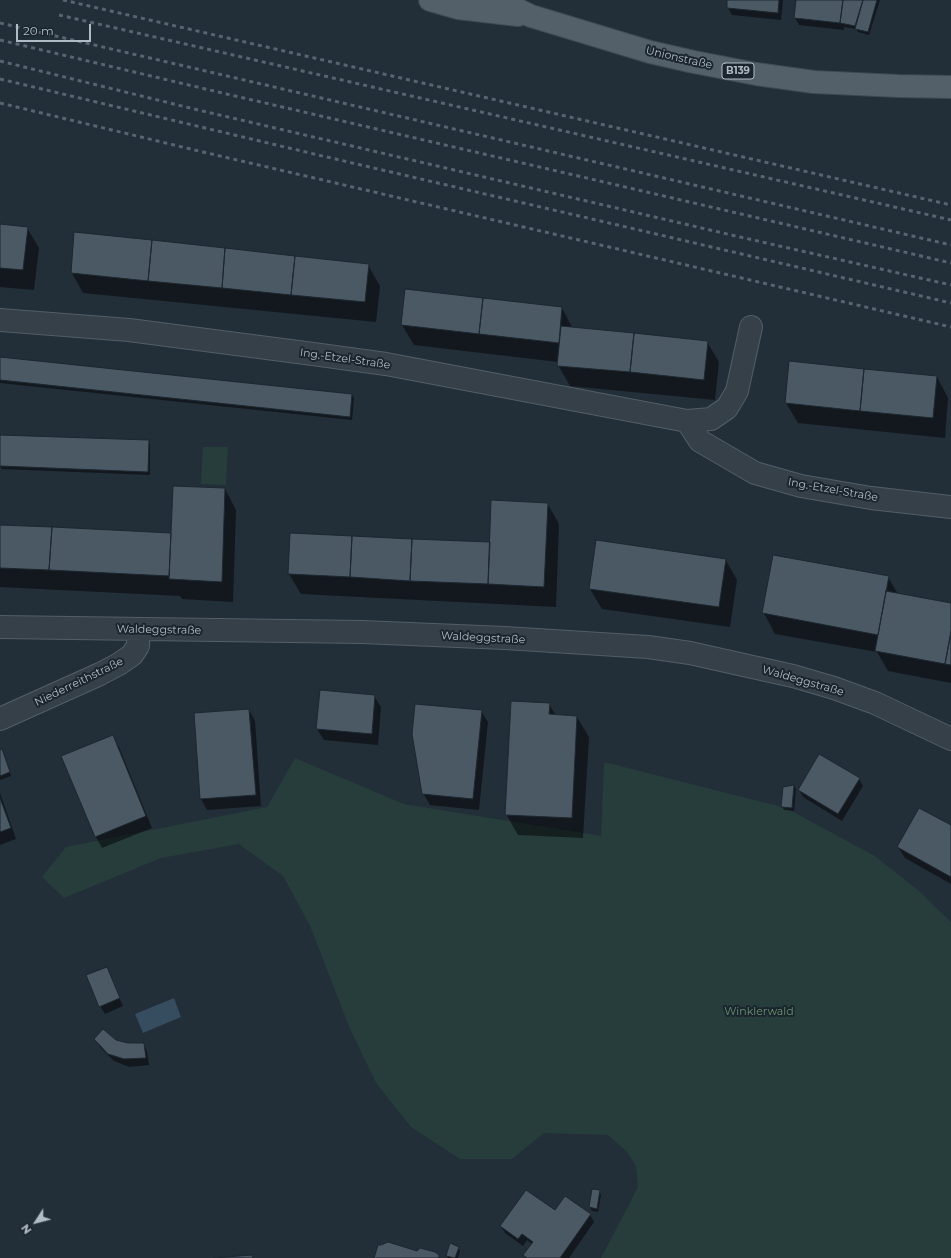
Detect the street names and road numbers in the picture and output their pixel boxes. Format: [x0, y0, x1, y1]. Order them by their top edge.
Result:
street label: Unionstraße [645, 44, 713, 72]
road number: B139 [722, 63, 754, 79]
street label: Ing.-Etzel-Straße [299, 346, 391, 372]
street label: Ing.-Etzel-Straße [787, 476, 879, 504]
street label: Waldeggstraße [117, 623, 201, 637]
street label: Waldeggstraße [440, 629, 526, 647]
street label: Niederreithstraße [33, 655, 125, 709]
street label: Waldeggstraße [761, 663, 845, 699]

